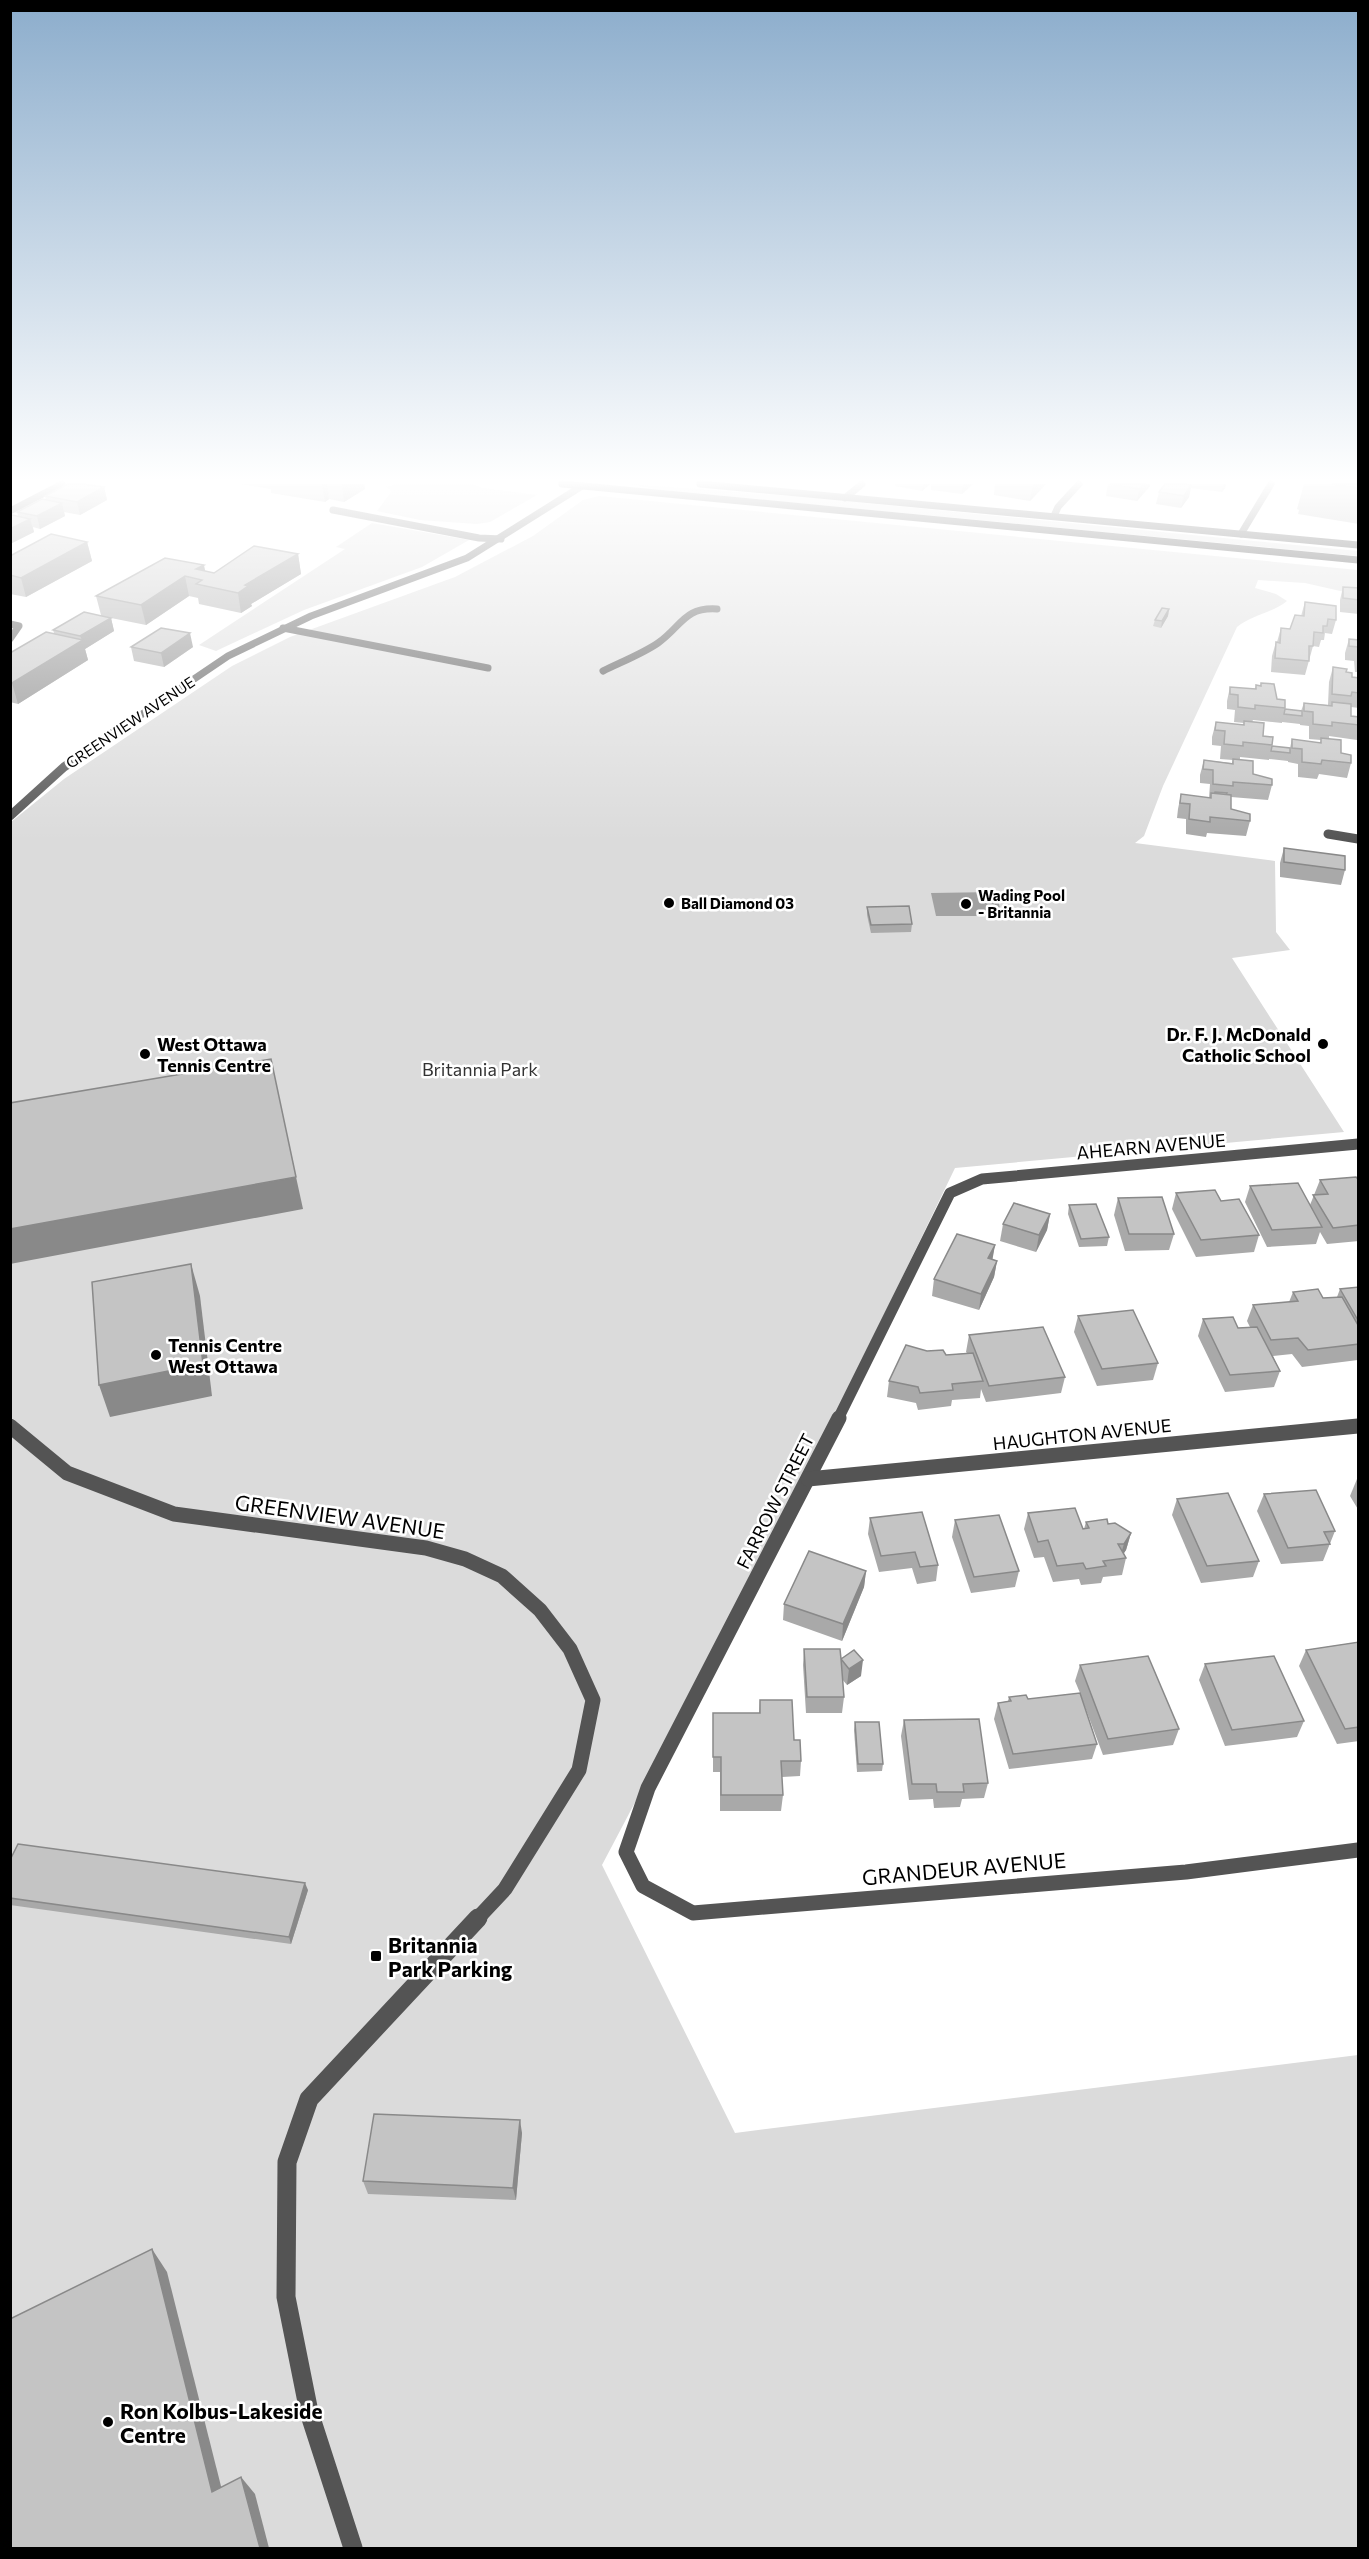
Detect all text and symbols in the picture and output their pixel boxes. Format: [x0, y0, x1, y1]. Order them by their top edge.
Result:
street label: GREENVIEW AVENUE [62, 672, 198, 772]
place label: Wading Pool - Britannia [978, 886, 1065, 921]
place label: Ball Diamond 03 [681, 894, 794, 912]
marker: Ball Diamond 03 [662, 896, 676, 910]
marker: Wading Pool - Britannia [959, 897, 973, 911]
place label: Dr. F. J. McDonald Catholic School [1167, 1023, 1311, 1066]
place label: West Ottawa Tennis Centre [157, 1033, 271, 1076]
marker: Dr. F. J. McDonald Catholic School [1316, 1037, 1330, 1051]
marker: West Ottawa Tennis Centre [138, 1047, 152, 1061]
park label: Britannia Park [422, 1058, 538, 1080]
street label: AHEARN AVENUE [1075, 1129, 1227, 1163]
place label: Tennis Centre West Ottawa [168, 1334, 282, 1377]
marker: Tennis Centre West Ottawa [149, 1348, 163, 1362]
street label: HAUGHTON AVENUE [992, 1414, 1172, 1454]
street label: FARROW STREET [731, 1430, 819, 1572]
street label: GREENVIEW AVENUE [233, 1489, 447, 1543]
street label: GRANDEUR AVENUE [861, 1847, 1067, 1889]
place label: Britannia Park Parking [388, 1932, 513, 1981]
marker: Britannia Park Parking [369, 1949, 383, 1963]
place label: Ron Kolbus-Lakeside Centre [120, 2398, 322, 2447]
marker: Ron Kolbus-Lakeside Centre [101, 2415, 115, 2429]

